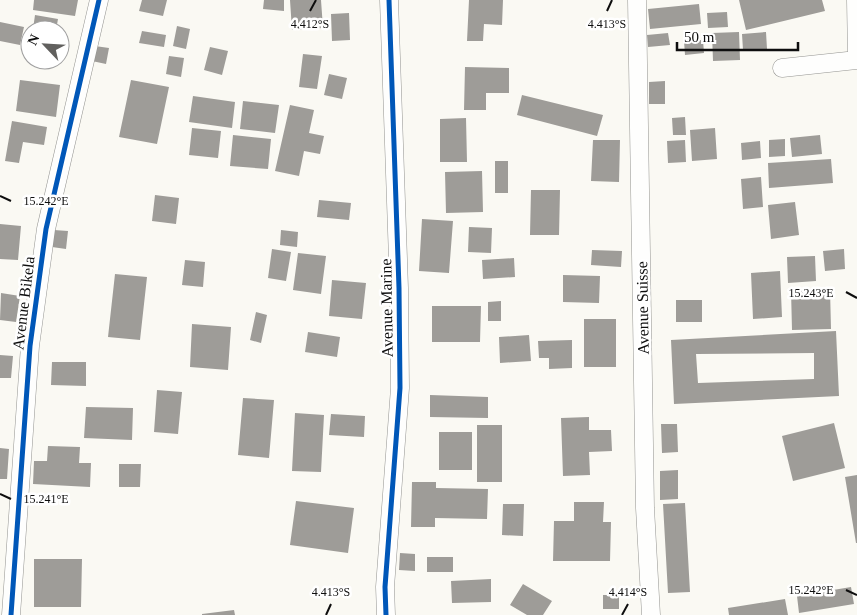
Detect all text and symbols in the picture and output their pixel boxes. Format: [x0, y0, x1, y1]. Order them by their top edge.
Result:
text: 4.412°S [291, 17, 329, 31]
text: 4.413°S [588, 17, 626, 31]
north arrow [20, 20, 70, 70]
scale bar [677, 20, 798, 52]
text: 50 m [684, 29, 715, 45]
text: N [25, 32, 43, 47]
text: 15.242°E [23, 194, 69, 208]
street label: Avenue Bikela [9, 255, 38, 351]
street label: Avenue Marine [377, 258, 396, 358]
street label: Avenue Suisse [633, 261, 652, 355]
text: 15.243°E [788, 286, 834, 300]
text: 15.241°E [23, 492, 69, 506]
text: 15.242°E [788, 583, 834, 597]
text: 4.413°S [312, 585, 350, 599]
text: 4.414°S [609, 585, 647, 599]

